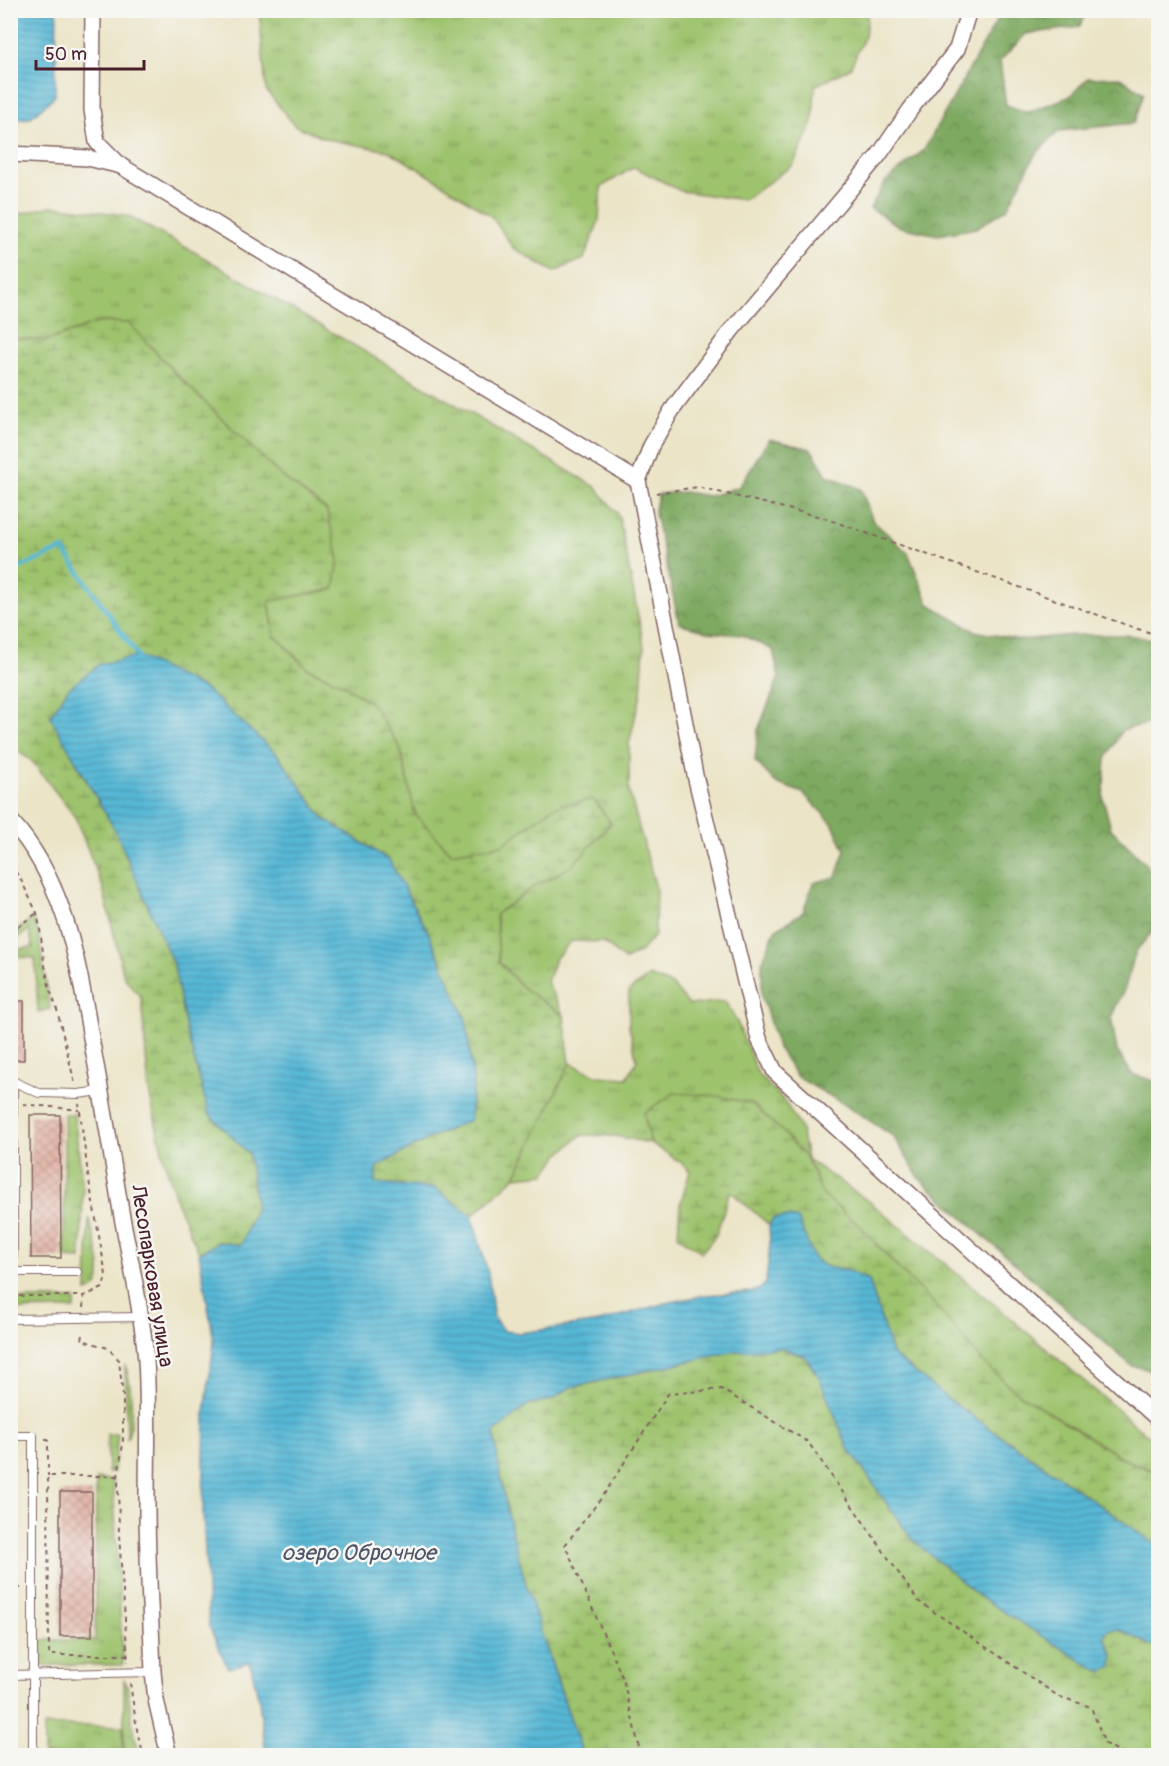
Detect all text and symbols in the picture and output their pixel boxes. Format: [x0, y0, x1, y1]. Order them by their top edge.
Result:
scale bar [36, 33, 144, 71]
text: 50 m [45, 43, 87, 66]
street label: Лесопарковая улица [124, 1182, 180, 1369]
water label: озеро Оброчное [282, 1539, 438, 1567]

